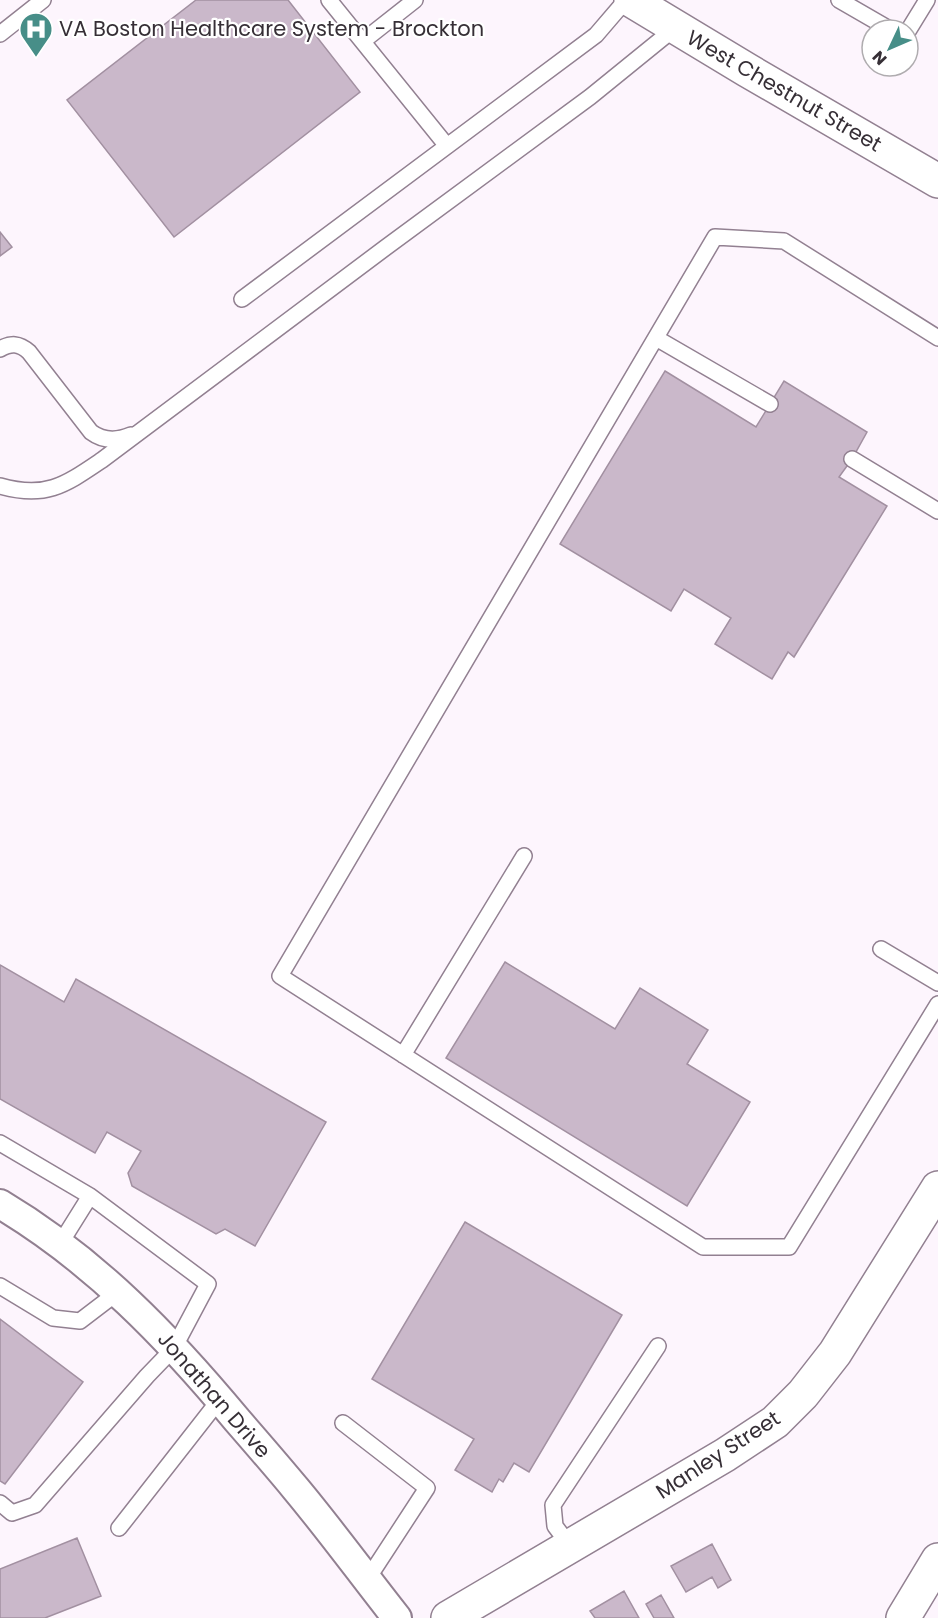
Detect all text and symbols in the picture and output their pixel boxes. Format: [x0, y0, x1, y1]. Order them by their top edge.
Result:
hospital icon: VA Boston Healthcare System - Brockton [18, 11, 54, 58]
place label: VA Boston Healthcare System - Brockton [59, 14, 484, 43]
north arrow [860, 18, 920, 78]
street label: West Chestnut Street [681, 23, 887, 158]
text: N [867, 46, 892, 70]
street label: Jonathan Drive [151, 1325, 278, 1464]
street label: Manley Street [650, 1404, 786, 1506]

